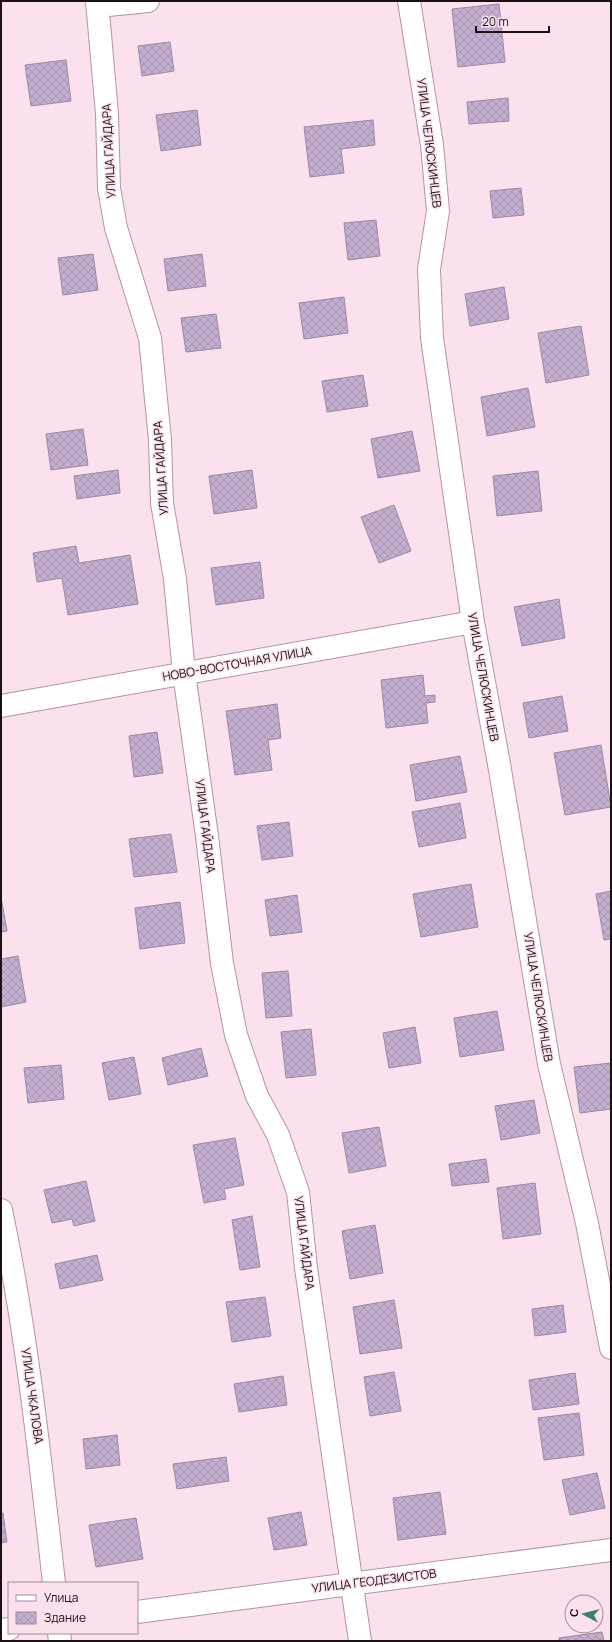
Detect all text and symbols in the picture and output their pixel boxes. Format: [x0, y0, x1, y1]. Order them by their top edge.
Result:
scale bar [476, 8, 549, 34]
text: 20 m [482, 13, 509, 30]
street label: УЛИЦА ЧЕЛЮСКИНЦЕВ [413, 77, 446, 209]
street label: УЛИЦА ГАЙДАРА [98, 103, 119, 199]
street label: УЛИЦА ГАЙДАРА [149, 420, 172, 516]
street label: УЛИЦА ЧЕЛЮСКИНЦЕВ [464, 611, 503, 743]
street label: НОВО-ВОСТОЧНАЯ УЛИЦА [161, 642, 313, 685]
street label: УЛИЦА ГАЙДАРА [191, 778, 220, 874]
street label: УЛИЦА ЧЕЛЮСКИНЦЕВ [520, 931, 557, 1063]
street label: УЛИЦА ГАЙДАРА [290, 1195, 319, 1291]
street label: УЛИЦА ЧКАЛОВА [17, 1347, 48, 1445]
street label: УЛИЦА ГЕОДЕЗИСТОВ [311, 1564, 437, 1597]
legend [8, 1582, 138, 1634]
text: Улица [44, 1589, 78, 1606]
north arrow [564, 1594, 604, 1634]
text: С [566, 1608, 582, 1618]
text: Здание [44, 1609, 86, 1626]

